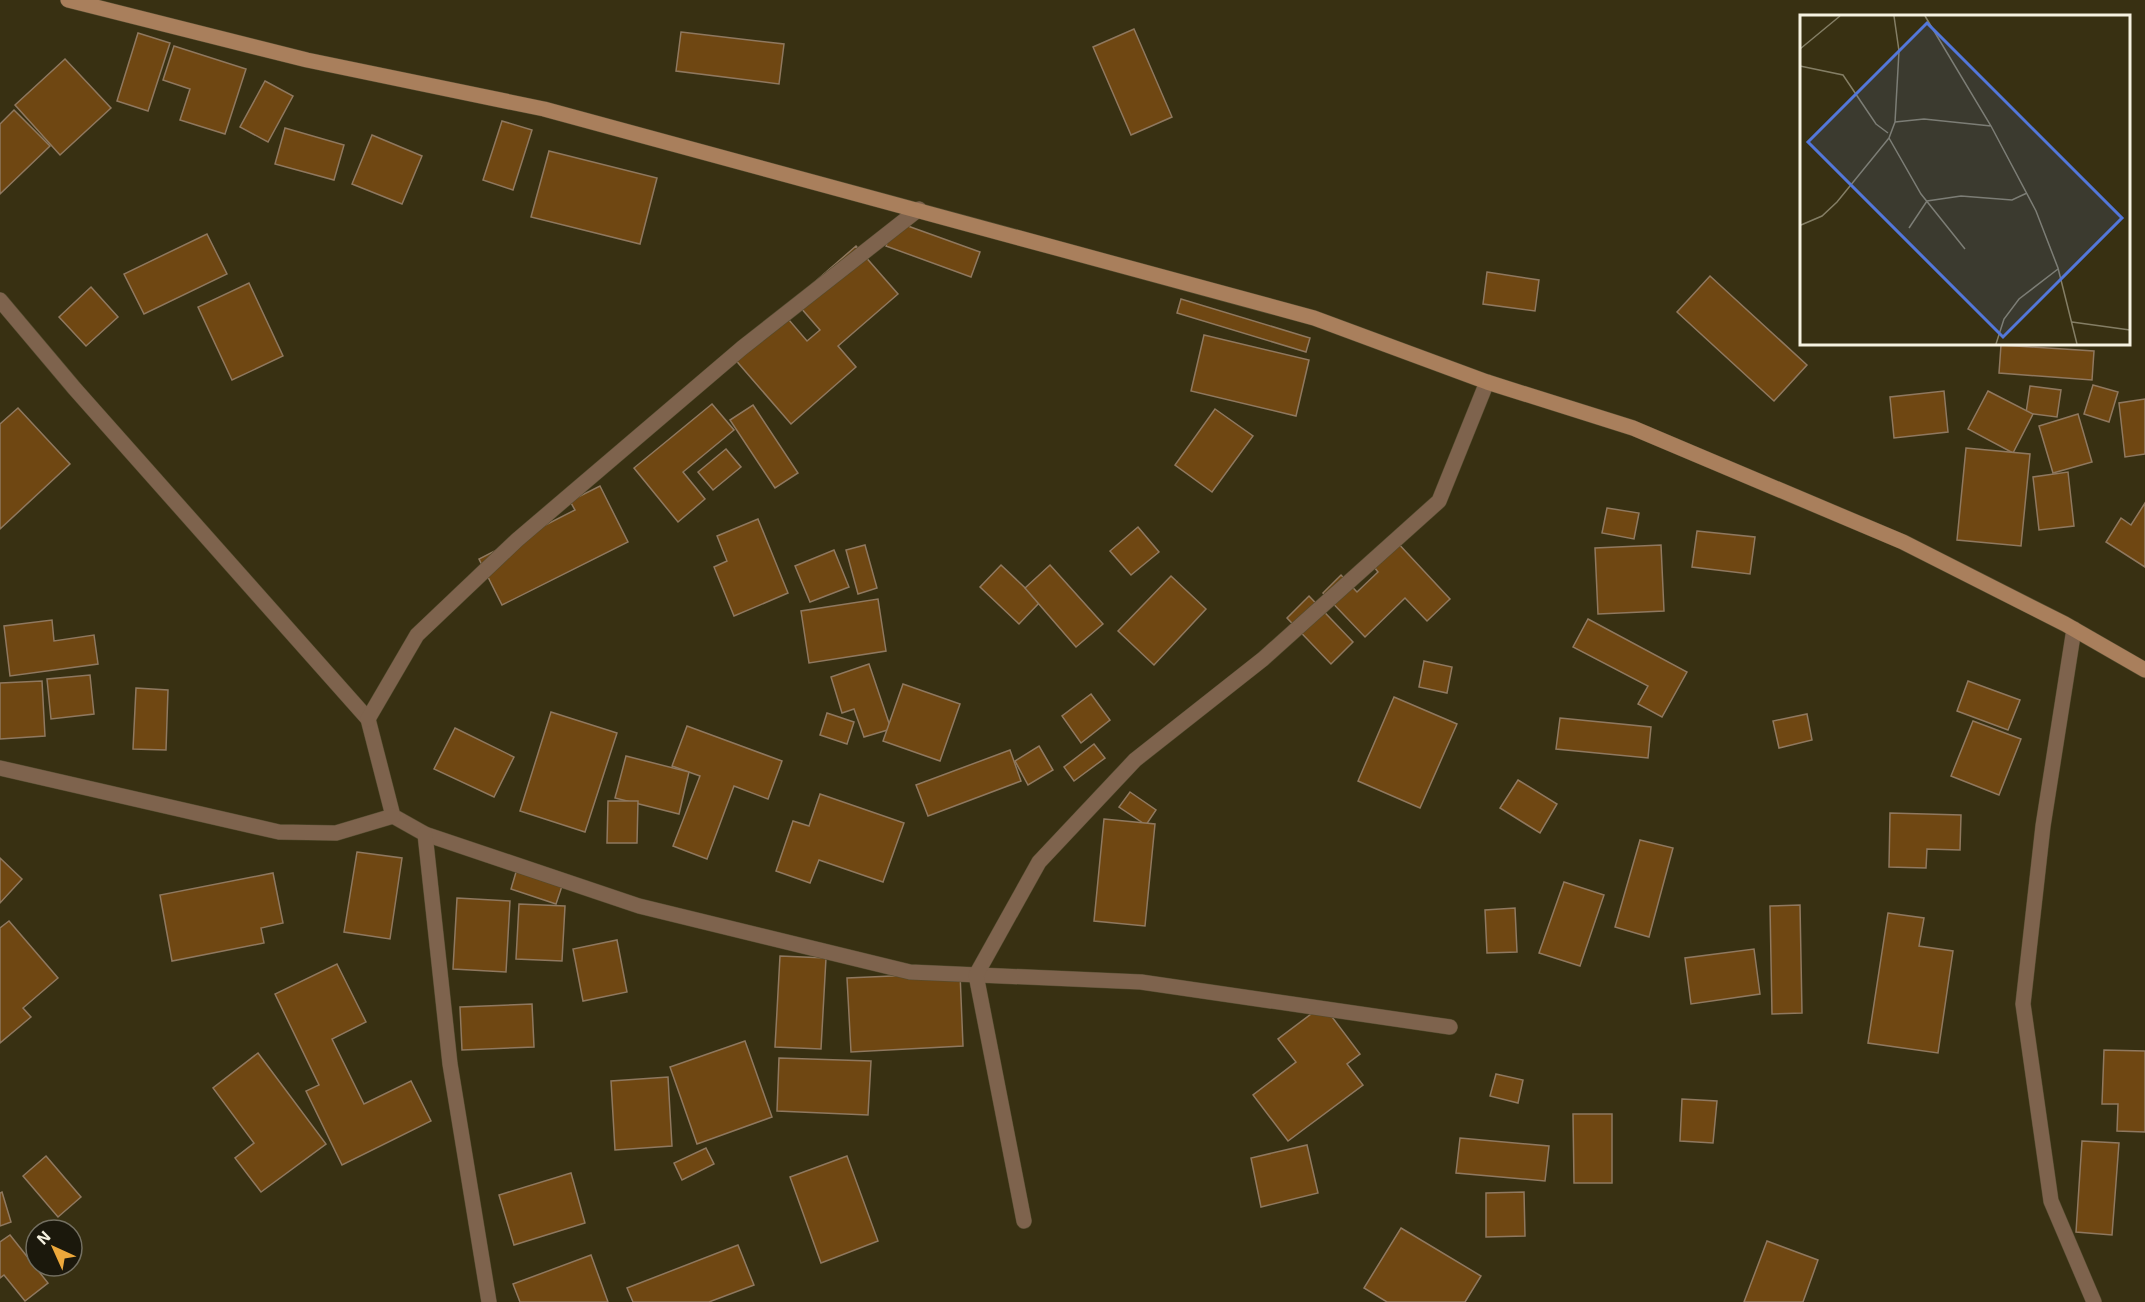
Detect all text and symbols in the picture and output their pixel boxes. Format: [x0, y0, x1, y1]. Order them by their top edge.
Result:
inset map [1800, 15, 2130, 345]
north arrow [24, 1218, 84, 1278]
text: N [32, 1226, 54, 1248]

